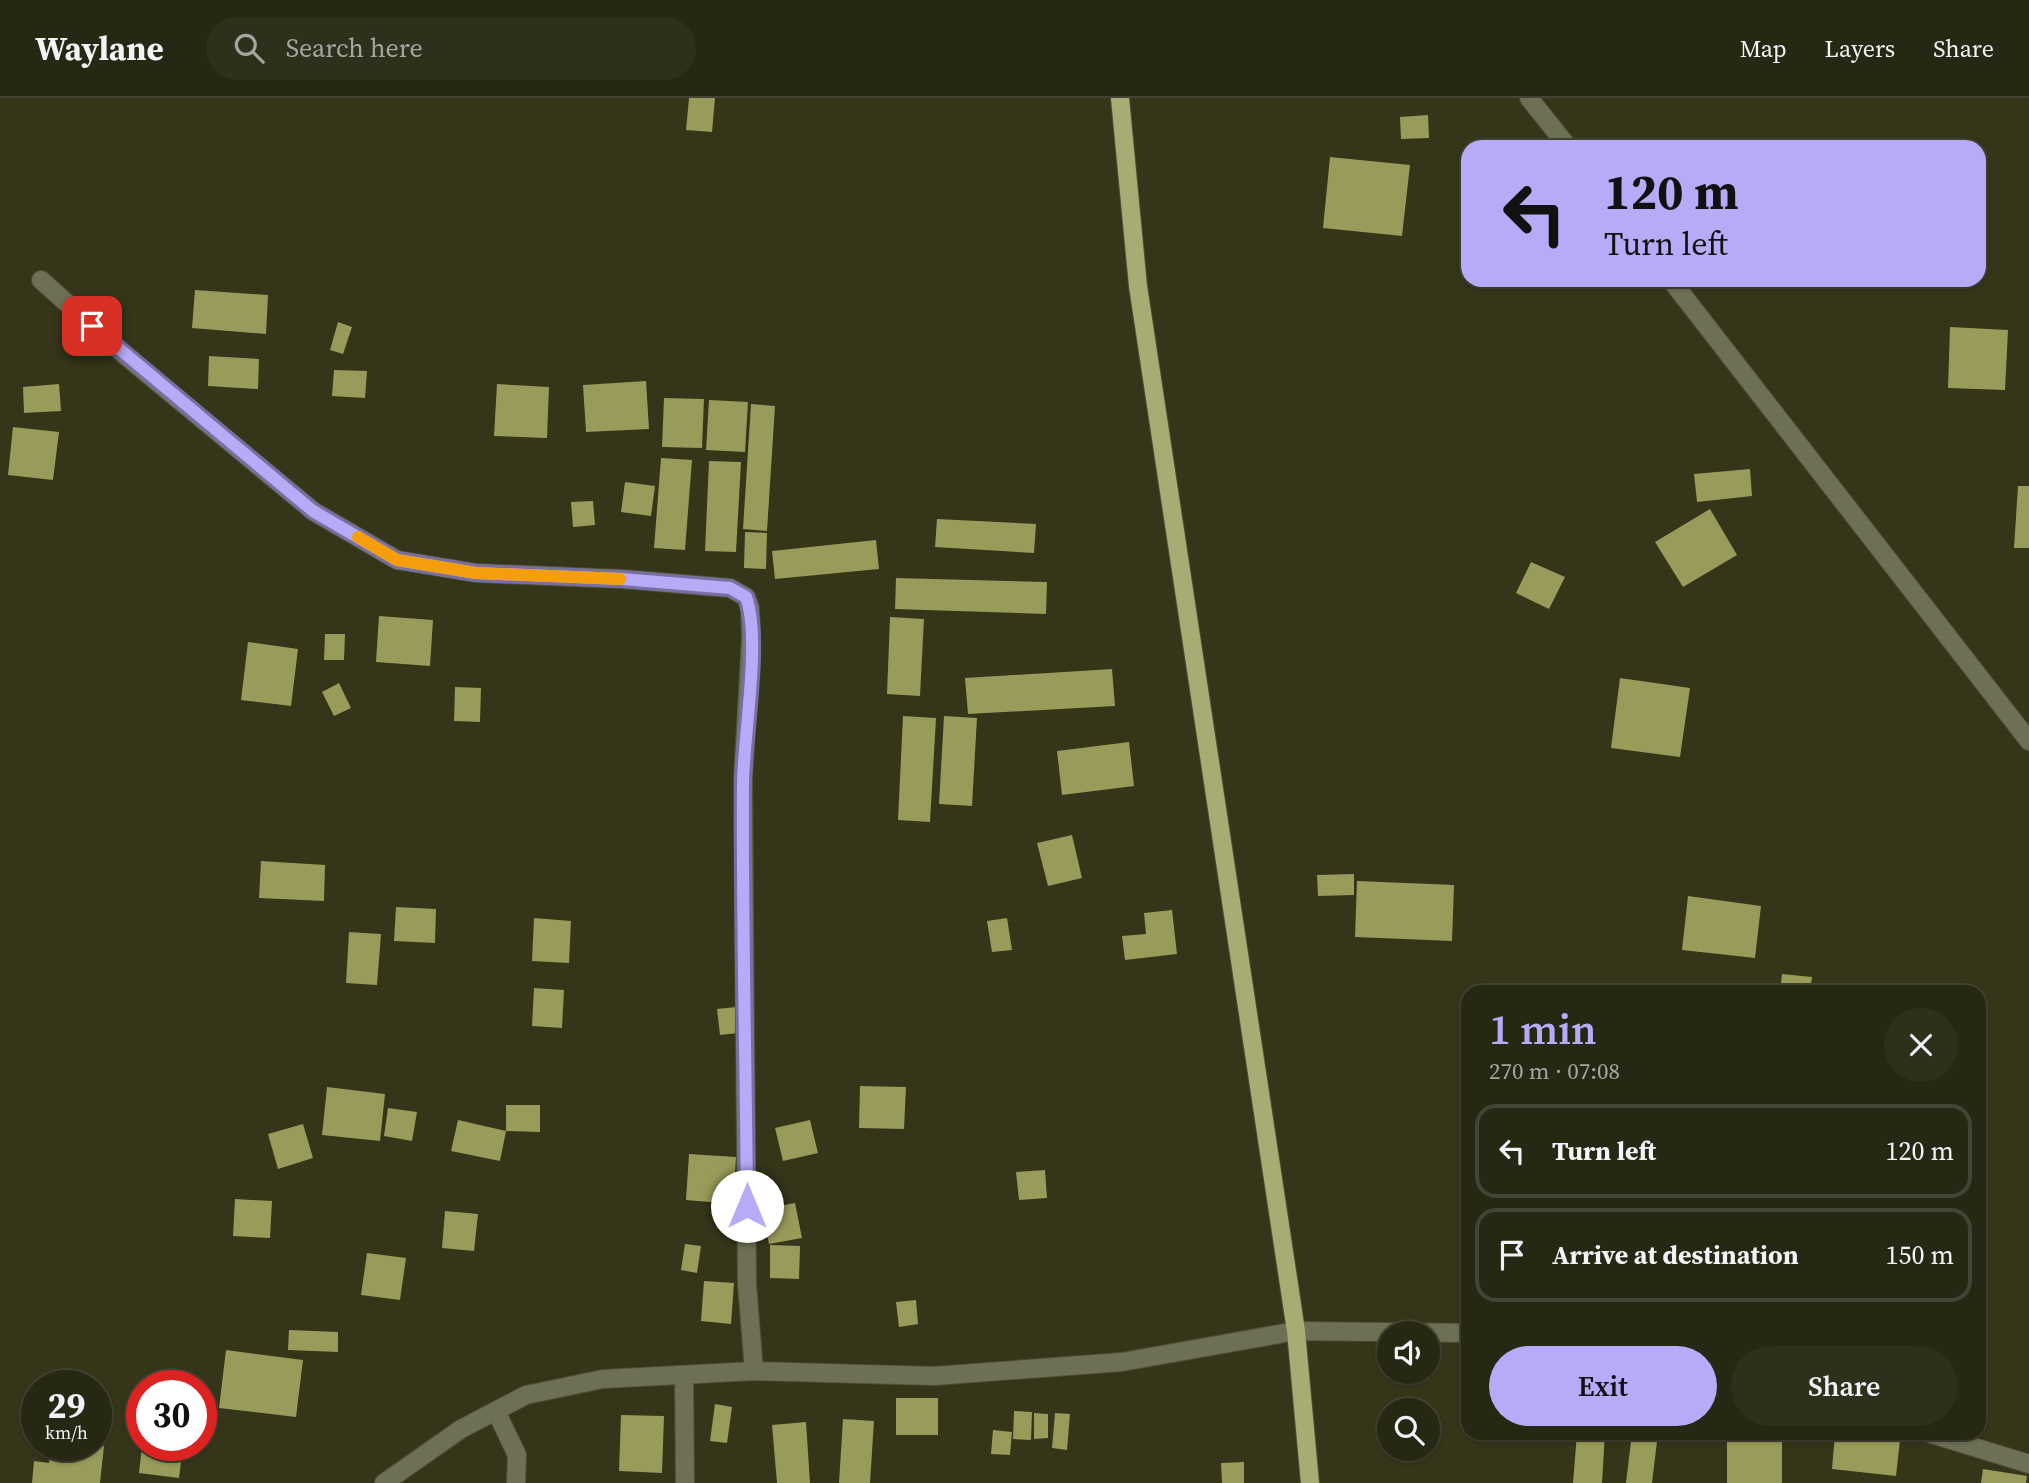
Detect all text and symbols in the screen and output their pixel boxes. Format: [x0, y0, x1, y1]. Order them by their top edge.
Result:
search box [206, 17, 696, 80]
text: Waylane [35, 26, 164, 71]
icon: search [230, 29, 268, 67]
text: Search here [286, 30, 423, 66]
text: Map [1740, 32, 1787, 65]
text: Layers [1825, 32, 1895, 65]
text: Share [1933, 32, 1994, 65]
text: 120 m [1604, 158, 1739, 225]
icon: left [1489, 168, 1580, 259]
text: Turn left [1604, 222, 1728, 266]
pin [62, 296, 122, 356]
icon: arrive [73, 307, 111, 345]
text: 1 min [1489, 1000, 1597, 1058]
button: close [1884, 1008, 1958, 1082]
text: 270 m · 07:08 [1489, 1055, 1620, 1087]
icon: left [1493, 1132, 1531, 1170]
text: Turn left [1552, 1133, 1656, 1169]
text: 120 m [1886, 1133, 1954, 1169]
position arrow [710, 1169, 784, 1243]
icon: arrive [1493, 1236, 1531, 1274]
text: Arrive at destination [1552, 1237, 1799, 1273]
text: 150 m [1886, 1237, 1954, 1273]
map controls [1377, 1321, 1440, 1461]
button: sound [1377, 1321, 1440, 1384]
button: Exit [1489, 1346, 1717, 1426]
button: Share [1731, 1346, 1958, 1426]
speed limit sign: 30 [126, 1370, 217, 1461]
text: 29 [48, 1382, 85, 1430]
button: search [1377, 1398, 1440, 1461]
text: km/h [45, 1420, 88, 1445]

